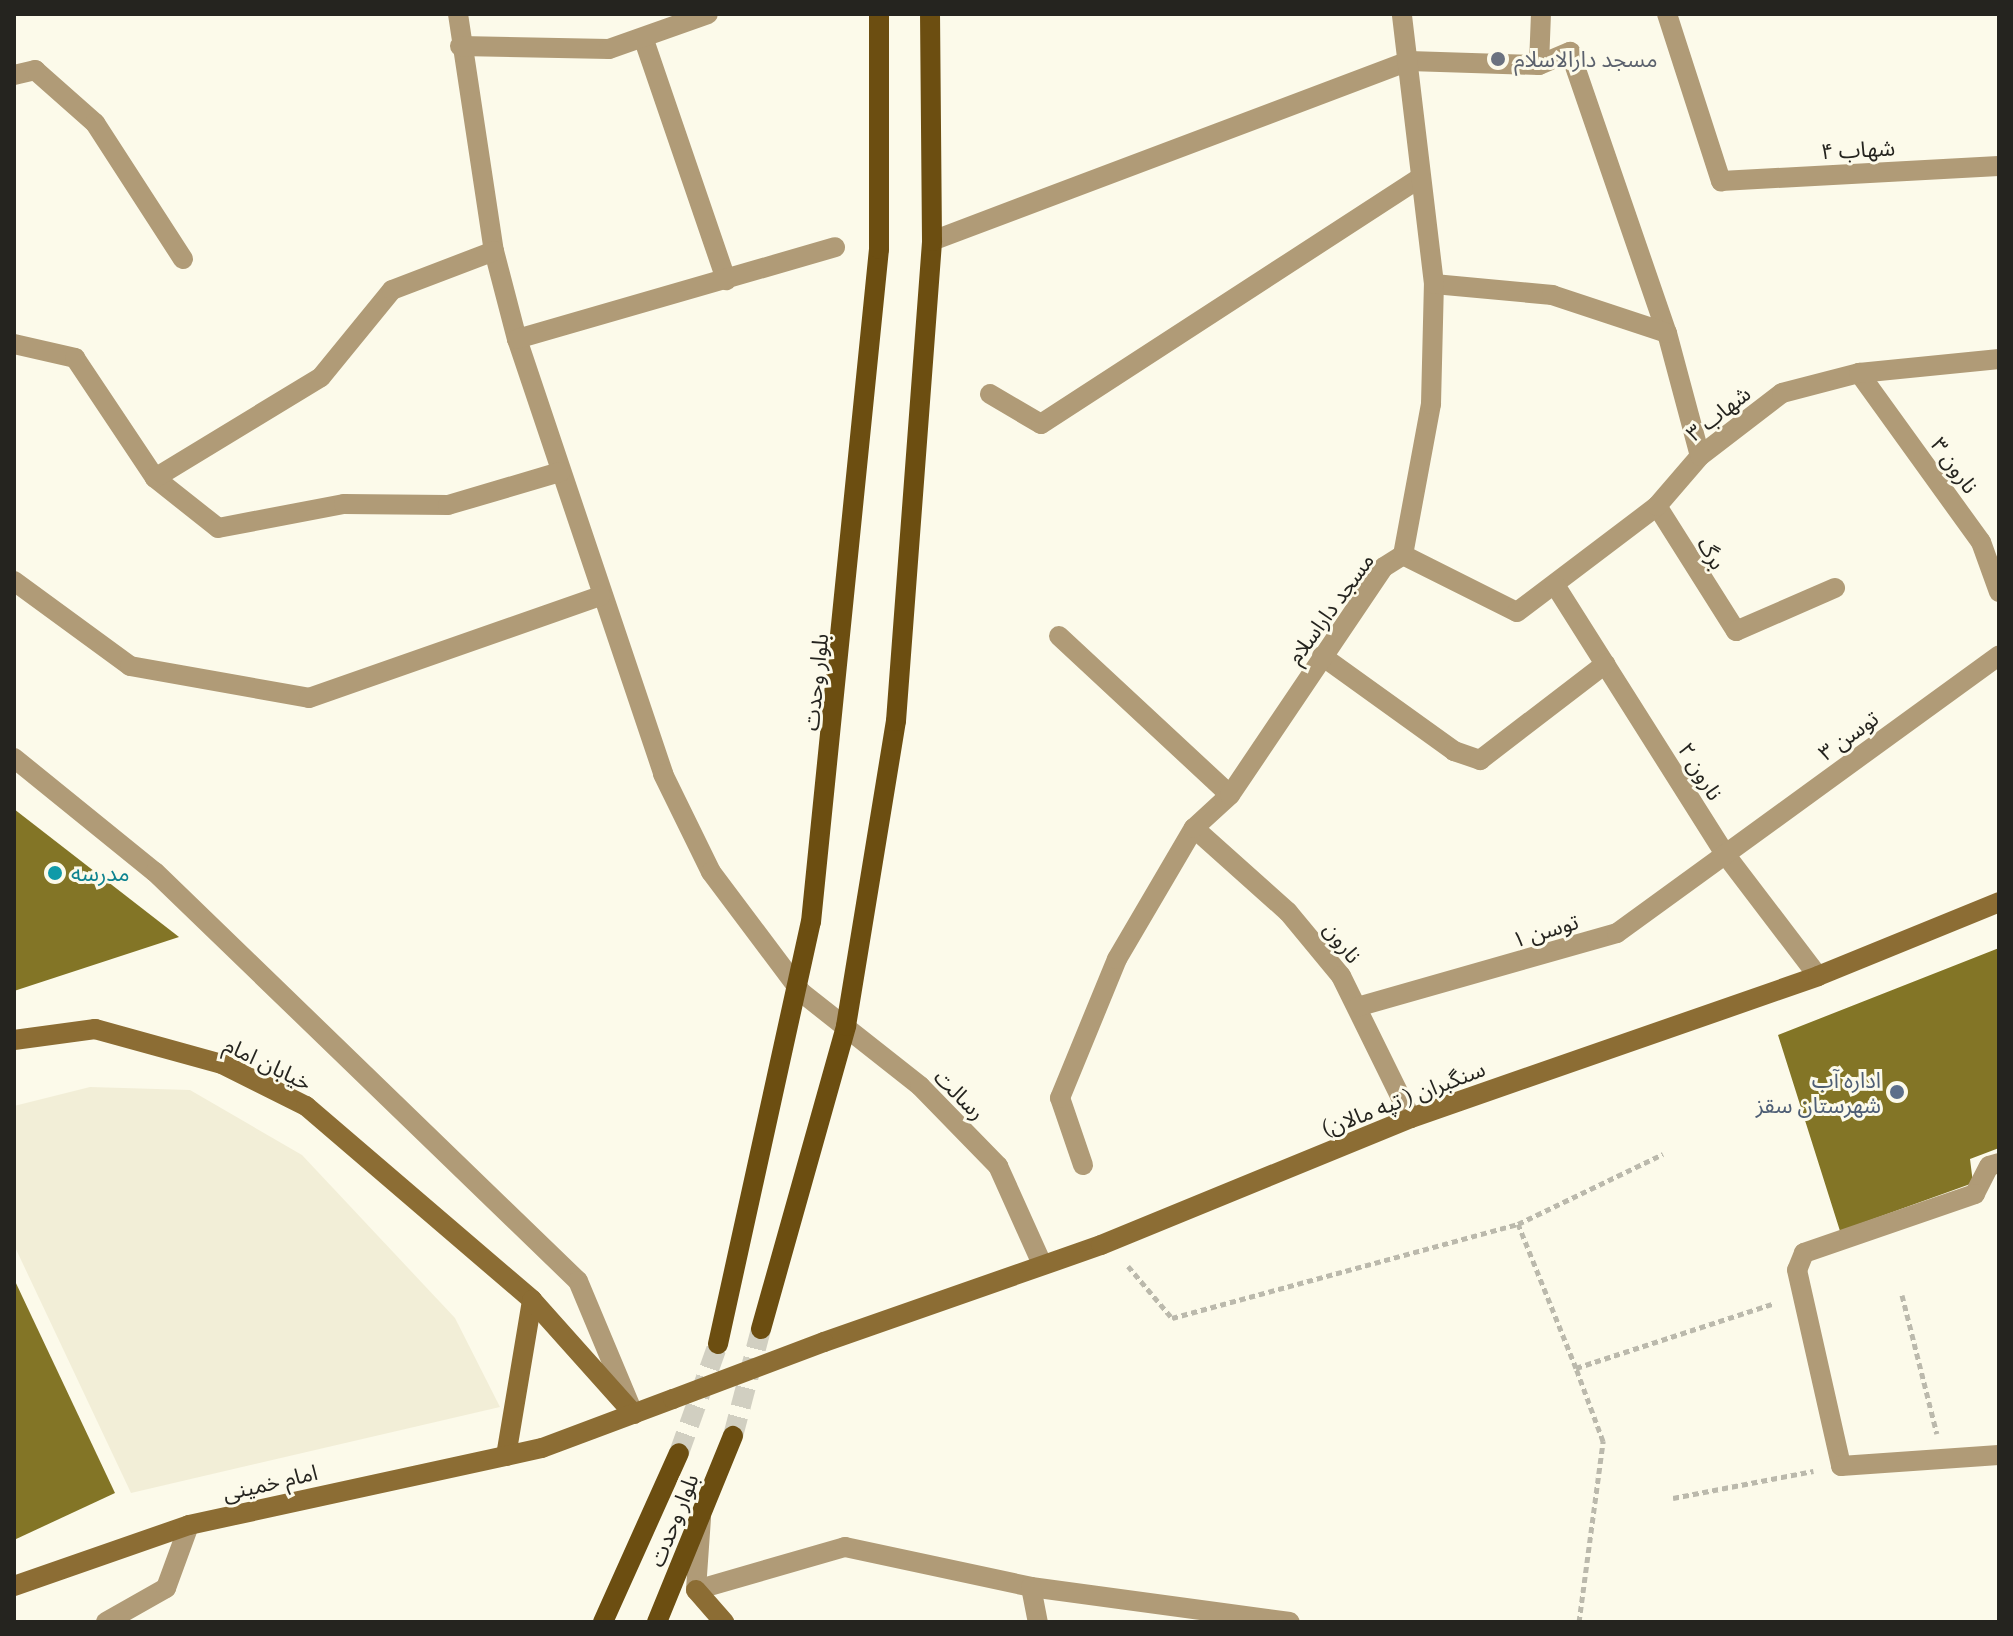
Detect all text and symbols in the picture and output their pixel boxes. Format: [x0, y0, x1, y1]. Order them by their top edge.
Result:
place label: مسجد دارالاسلام [1514, 46, 1657, 72]
marker: مسجد دارالاسلام [1489, 50, 1507, 68]
street label: شهاب ۴ [1820, 134, 1896, 164]
street label: شهاب ۳ [1681, 380, 1755, 446]
street label: نارون ۳ [1926, 432, 1984, 498]
street label: برگ [1692, 532, 1732, 574]
street label: مسجد داراسلام [1281, 547, 1379, 669]
street label: بلوار وحدت [797, 632, 833, 732]
street label: توسن ۳ [1813, 704, 1883, 766]
street label: نارون ۲ [1673, 737, 1729, 805]
place label: مدرسه [71, 860, 130, 886]
marker: مدرسه [46, 864, 64, 882]
street label: توسن ۱ [1509, 907, 1581, 953]
street label: نارون [1319, 916, 1367, 968]
street label: خیابان امام [220, 1031, 316, 1095]
street label: سنگبران ( تپه مالان) [1317, 1055, 1489, 1141]
street label: رسالت [929, 1063, 991, 1125]
place label: اداره آب شهرستان سقز [1756, 1066, 1881, 1118]
marker: اداره آب شهرستان سقز [1888, 1083, 1906, 1101]
street label: امام خمینی [220, 1458, 320, 1506]
street label: بلوار وحدت [642, 1470, 704, 1570]

